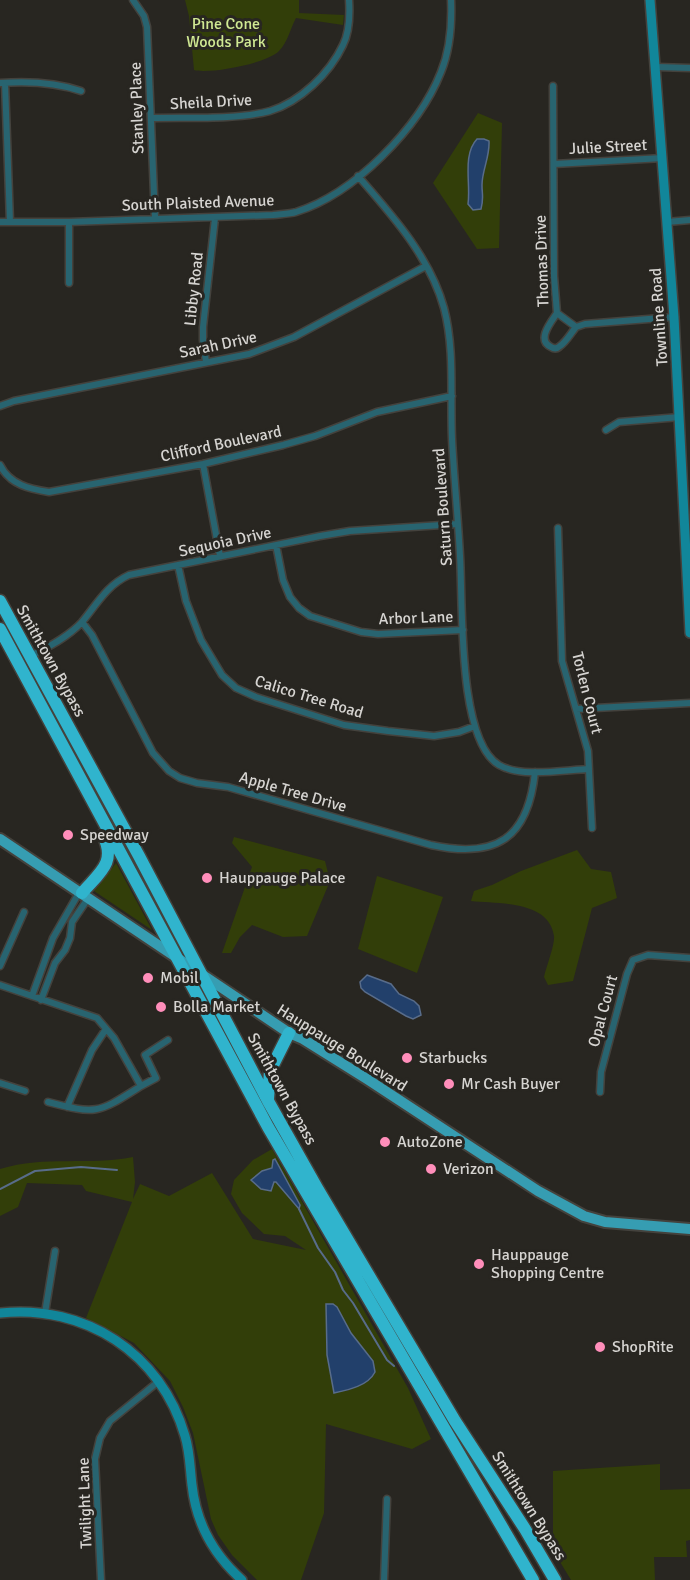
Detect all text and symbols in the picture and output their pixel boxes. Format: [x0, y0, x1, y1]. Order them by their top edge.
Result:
park label: Pine Cone Woods Park [186, 14, 266, 52]
street label: Stanley Place [125, 62, 149, 154]
street label: Sheila Drive [169, 90, 253, 114]
street label: Julie Street [568, 135, 648, 159]
street label: South Plaisted Avenue [121, 190, 275, 216]
street label: Thomas Drive [530, 215, 554, 307]
street label: Libby Road [180, 251, 208, 327]
street label: Townline Road [646, 267, 672, 367]
street label: Sarah Drive [177, 327, 259, 363]
street label: Clifford Boulevard [159, 421, 283, 467]
street label: Saturn Boulevard [429, 447, 457, 567]
street label: Sequoia Drive [177, 522, 273, 562]
street label: Smithtown Bypass [12, 601, 90, 721]
street label: Arbor Lane [378, 607, 454, 629]
street label: Torlen Court [567, 650, 607, 737]
street label: Calico Tree Road [252, 671, 366, 723]
street label: Apple Tree Drive [237, 767, 349, 817]
place label: Speedway [80, 825, 149, 845]
marker: Speedway [61, 828, 75, 842]
place label: Hauppauge Palace [219, 868, 346, 888]
marker: Hauppauge Palace [200, 871, 214, 885]
place label: Mobil [160, 968, 199, 988]
marker: Mobil [141, 971, 155, 985]
street label: Opal Court [584, 972, 622, 1049]
place label: Bolla Market [173, 997, 261, 1017]
marker: Bolla Market [154, 1000, 168, 1014]
street label: Hauppauge Boulevard [273, 1000, 411, 1096]
street label: Smithtown Bypass [243, 1029, 321, 1149]
place label: Starbucks [419, 1048, 487, 1068]
marker: Starbucks [400, 1051, 414, 1065]
place label: Mr Cash Buyer [461, 1074, 560, 1094]
marker: Mr Cash Buyer [442, 1077, 456, 1091]
place label: AutoZone [397, 1132, 463, 1152]
marker: AutoZone [378, 1135, 392, 1149]
place label: Verizon [443, 1159, 494, 1179]
marker: Verizon [424, 1162, 438, 1176]
place label: Hauppauge Shopping Centre [491, 1245, 604, 1283]
marker: Hauppauge Shopping Centre [472, 1257, 486, 1271]
place label: ShopRite [612, 1337, 674, 1357]
marker: ShopRite [593, 1340, 607, 1354]
street label: Smithtown Bypass [487, 1448, 571, 1564]
street label: Twilight Lane [73, 1457, 97, 1549]

